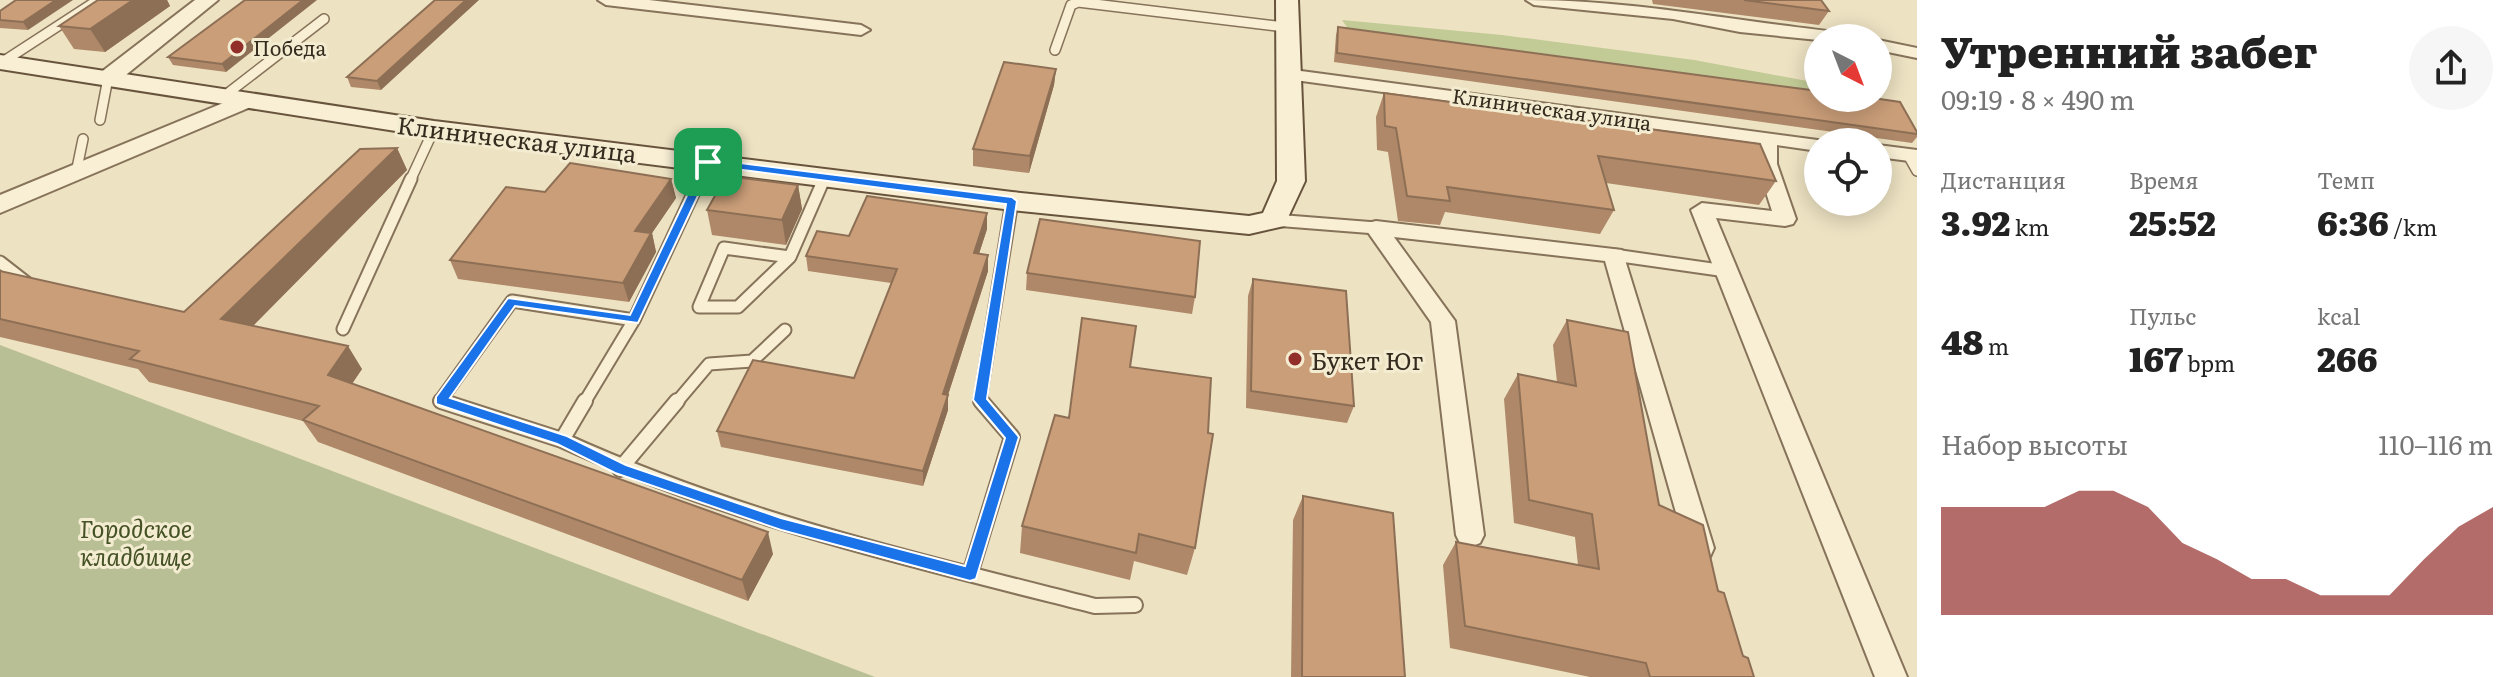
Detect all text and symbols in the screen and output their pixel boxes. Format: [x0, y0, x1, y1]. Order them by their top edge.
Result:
text: Утренний забег [1941, 16, 2317, 82]
north arrow [1804, 24, 1892, 112]
map controls [1804, 24, 1892, 216]
button: share [2409, 26, 2493, 110]
place label: Победа [253, 32, 326, 62]
marker: Победа [228, 38, 246, 56]
street label: Клиническая улица [1450, 79, 1654, 137]
text: 09:19 · 8 × 490 m [1941, 79, 2135, 118]
street label: Клиническая улица [395, 106, 639, 170]
pin [674, 128, 742, 196]
button: locate [1804, 128, 1892, 216]
icon: arrive [686, 140, 730, 184]
text: Дистанция [1941, 163, 2066, 196]
text: Время [2129, 163, 2199, 196]
text: Темп [2317, 163, 2375, 196]
text: 3.92 [1941, 196, 2010, 246]
text: 25:52 [2129, 196, 2216, 246]
text: 6:36 [2317, 196, 2389, 246]
text: km [2010, 210, 2049, 243]
text: /km [2389, 210, 2437, 243]
text: Пульс [2129, 299, 2196, 332]
text: kcal [2317, 299, 2360, 332]
text: 48 [1941, 315, 1983, 365]
text: m [1983, 329, 2009, 362]
text: 167 [2129, 332, 2183, 382]
text: 266 [2317, 332, 2378, 382]
place label: Букет Юг [1311, 342, 1423, 377]
text: bpm [2183, 346, 2235, 379]
marker: Букет Юг [1286, 350, 1304, 368]
text: Набор высоты [1941, 424, 2128, 463]
text: 110–116 m [2378, 424, 2493, 463]
park label: Городское кладбище [80, 510, 192, 573]

